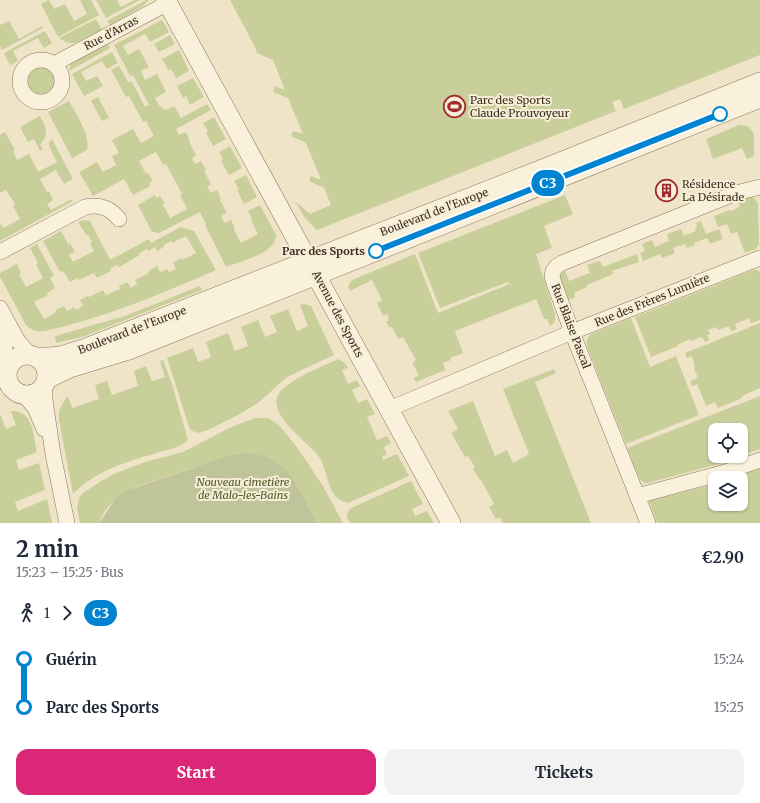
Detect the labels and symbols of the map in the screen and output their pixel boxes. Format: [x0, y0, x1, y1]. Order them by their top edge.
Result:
street label: Rue d'Arras [81, 13, 141, 53]
sports icon: Parc des Sports Claude Prouvoyeur [441, 93, 467, 119]
place label: Parc des Sports Claude Prouvoyeur [470, 93, 569, 120]
unlabelled marker [712, 106, 728, 122]
line badge: C3 [530, 170, 566, 196]
building icon: Résidence La Désirade [653, 177, 679, 203]
place label: Résidence La Désirade [682, 177, 744, 204]
street label: Boulevard de l'Europe [378, 185, 490, 239]
marker: Parc des Sports [368, 243, 384, 259]
place label: Parc des Sports [282, 244, 365, 258]
street label: Avenue des Sports [309, 267, 367, 360]
street label: Rue des Frères Lumière [592, 270, 712, 329]
street label: Rue Blaise Pascal [548, 282, 594, 371]
street label: Boulevard de l'Europe [76, 303, 188, 357]
park label: Nouveau cimetière de Malo-les-Bains [197, 475, 290, 502]

